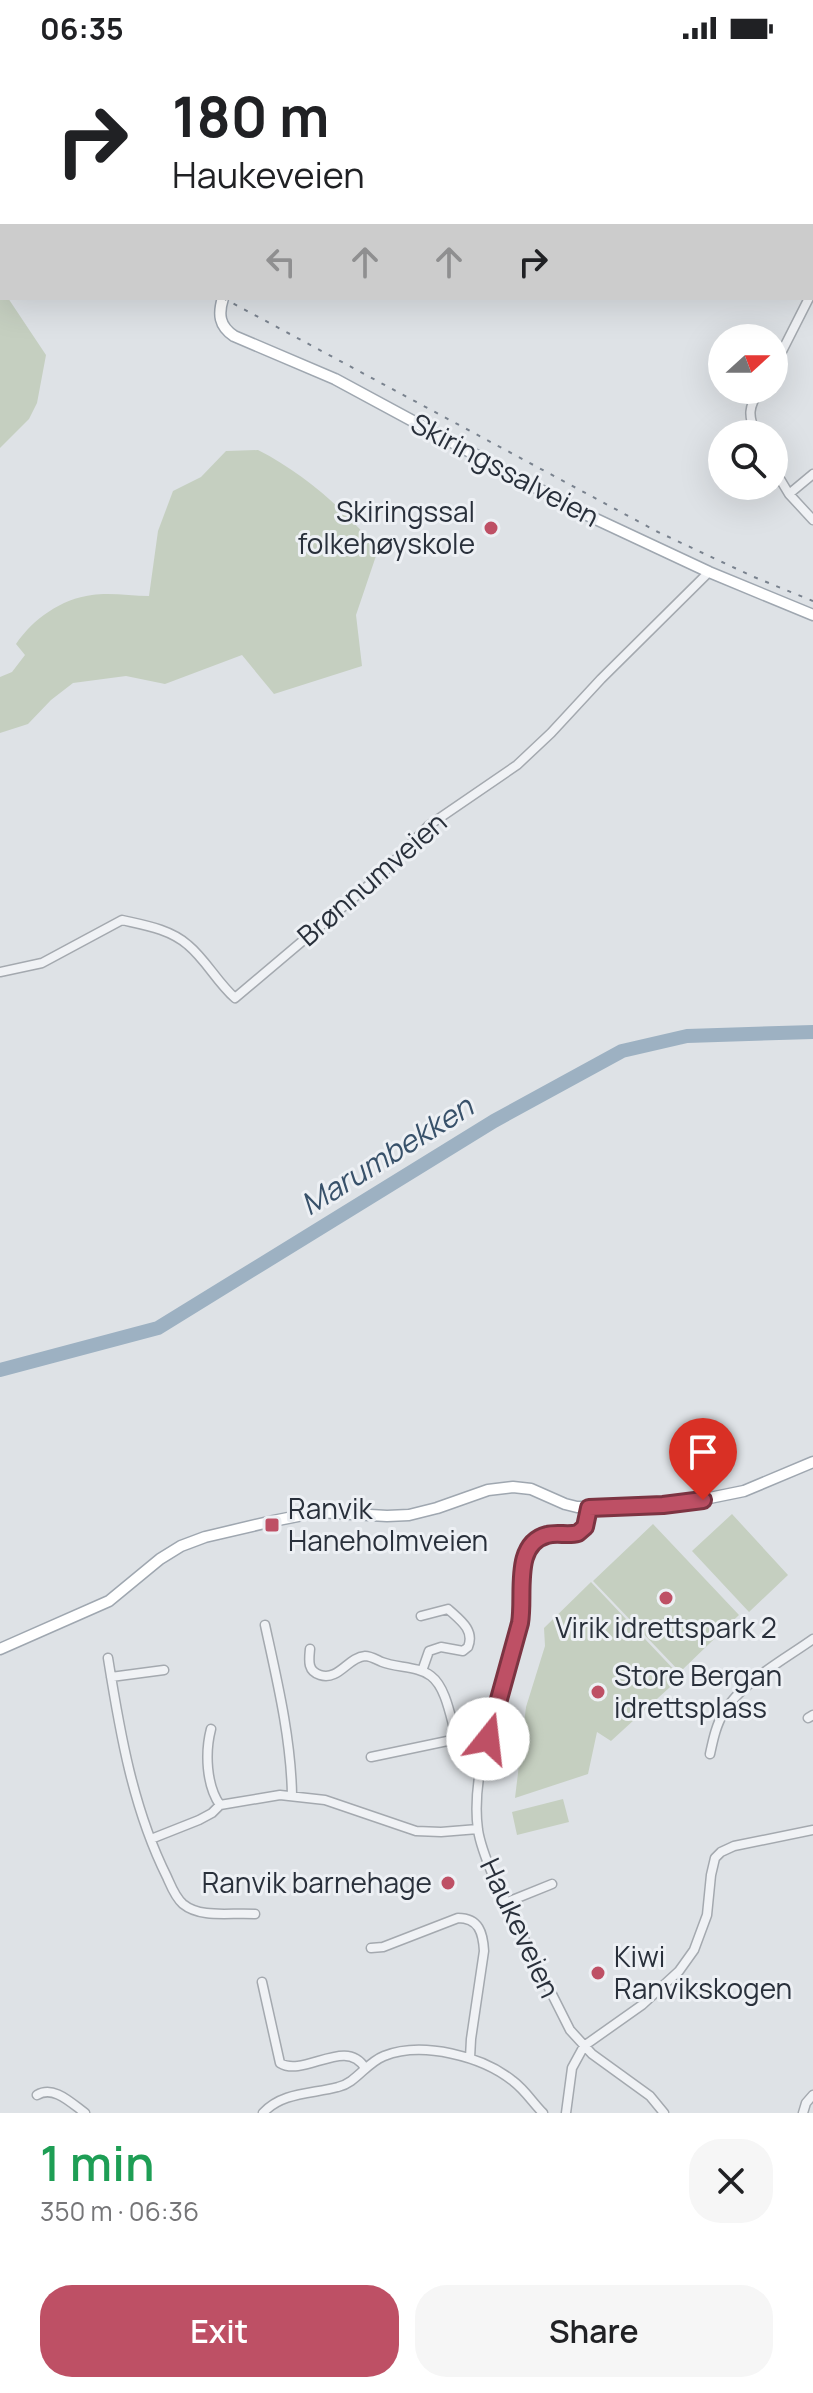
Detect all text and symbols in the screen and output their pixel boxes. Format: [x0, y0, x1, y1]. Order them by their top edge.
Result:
text: 06:35 [40, 8, 124, 49]
text: 180 m [172, 77, 329, 154]
icon: right [40, 88, 144, 192]
text: Haukeveien [172, 150, 365, 199]
icon: left [259, 240, 303, 284]
icon: ahead [343, 240, 387, 284]
icon: ahead [427, 240, 471, 284]
icon: right [511, 240, 555, 284]
north arrow [708, 324, 788, 404]
map controls [708, 324, 788, 500]
street label: Skiringssalveien [405, 403, 606, 535]
button: search [708, 420, 788, 500]
place label: Skiringssal folkehøyskole [297, 492, 475, 562]
marker: Skiringssal folkehøyskole [482, 519, 500, 537]
street label: Brønnumveien [289, 803, 454, 954]
water label: Marumbekken [292, 1085, 481, 1224]
pin [669, 1418, 737, 1500]
icon: arrive [681, 1430, 725, 1474]
place label: Ranvik Haneholmveien [288, 1489, 488, 1559]
marker: Ranvik Haneholmveien [263, 1516, 281, 1534]
marker: Virik idrettspark 2 [657, 1589, 675, 1607]
place label: Virik idrettspark 2 [555, 1608, 777, 1646]
place label: Store Bergan idrettsplass [614, 1656, 782, 1726]
marker: Store Bergan idrettsplass [589, 1683, 607, 1701]
position arrow [446, 1697, 530, 1781]
street label: Haukeveien [472, 1852, 570, 2004]
place label: Ranvik barnehage [202, 1863, 432, 1901]
marker: Ranvik barnehage [439, 1874, 457, 1892]
place label: Kiwi Ranvikskogen [614, 1937, 792, 2007]
marker: Kiwi Ranvikskogen [589, 1964, 607, 1982]
text: 1 min [40, 2130, 154, 2195]
button: close [689, 2139, 773, 2223]
text: 350 m · 06:36 [40, 2193, 199, 2229]
button: Exit [40, 2285, 399, 2377]
button: Share [415, 2285, 773, 2377]

